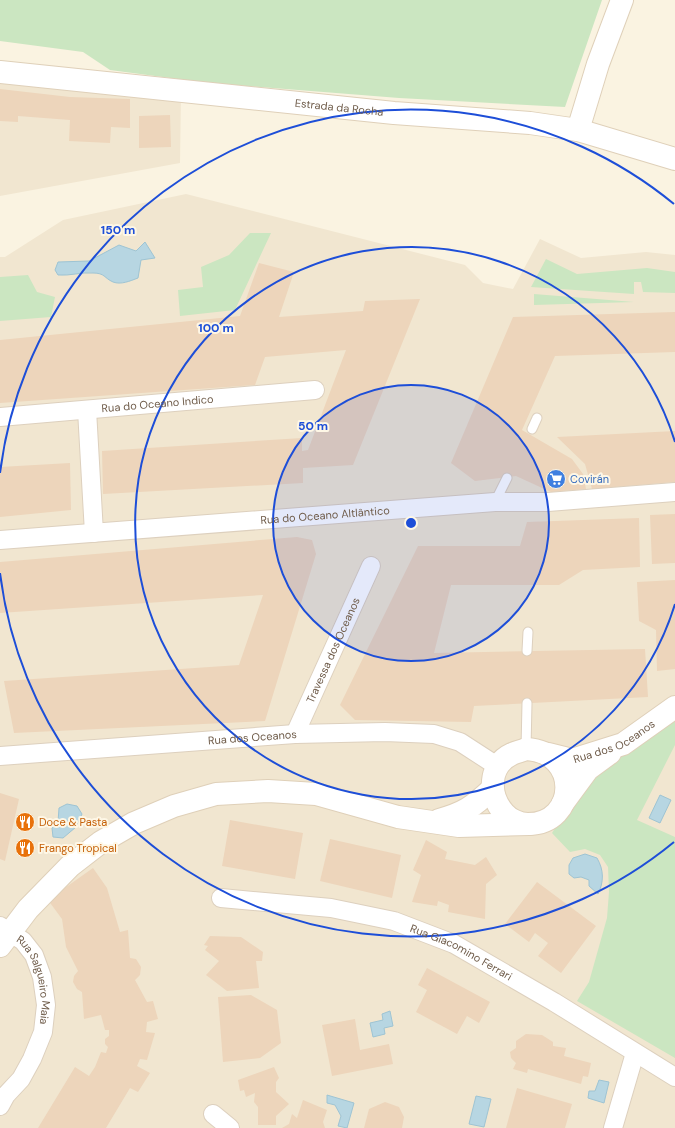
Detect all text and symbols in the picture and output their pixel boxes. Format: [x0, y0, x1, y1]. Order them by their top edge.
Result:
street label: Estrada da Rocha [294, 96, 384, 119]
text: 150 m [101, 222, 135, 238]
text: 100 m [198, 320, 234, 336]
street label: Rua do Oceano Indico [101, 392, 214, 415]
text: 50 m [298, 418, 328, 434]
supermarket icon: Covirán [545, 468, 567, 490]
place label: Covirán [570, 472, 609, 486]
street label: Rua do Oceano Altlântico [260, 503, 390, 527]
centre of rings [404, 516, 418, 530]
street label: Travessa dos Oceanos [303, 595, 363, 705]
street label: Rua dos Oceanos [572, 717, 658, 766]
street label: Rua dos Oceanos [207, 727, 297, 747]
restaurant icon: Doce & Pasta [14, 811, 36, 833]
place label: Doce & Pasta [39, 815, 107, 829]
restaurant icon: Frango Tropical [14, 837, 36, 859]
place label: Frango Tropical [39, 841, 117, 855]
street label: Rua Giacomino Ferrari [408, 921, 515, 983]
street label: Rua Salgueiro Maia [14, 932, 53, 1025]

